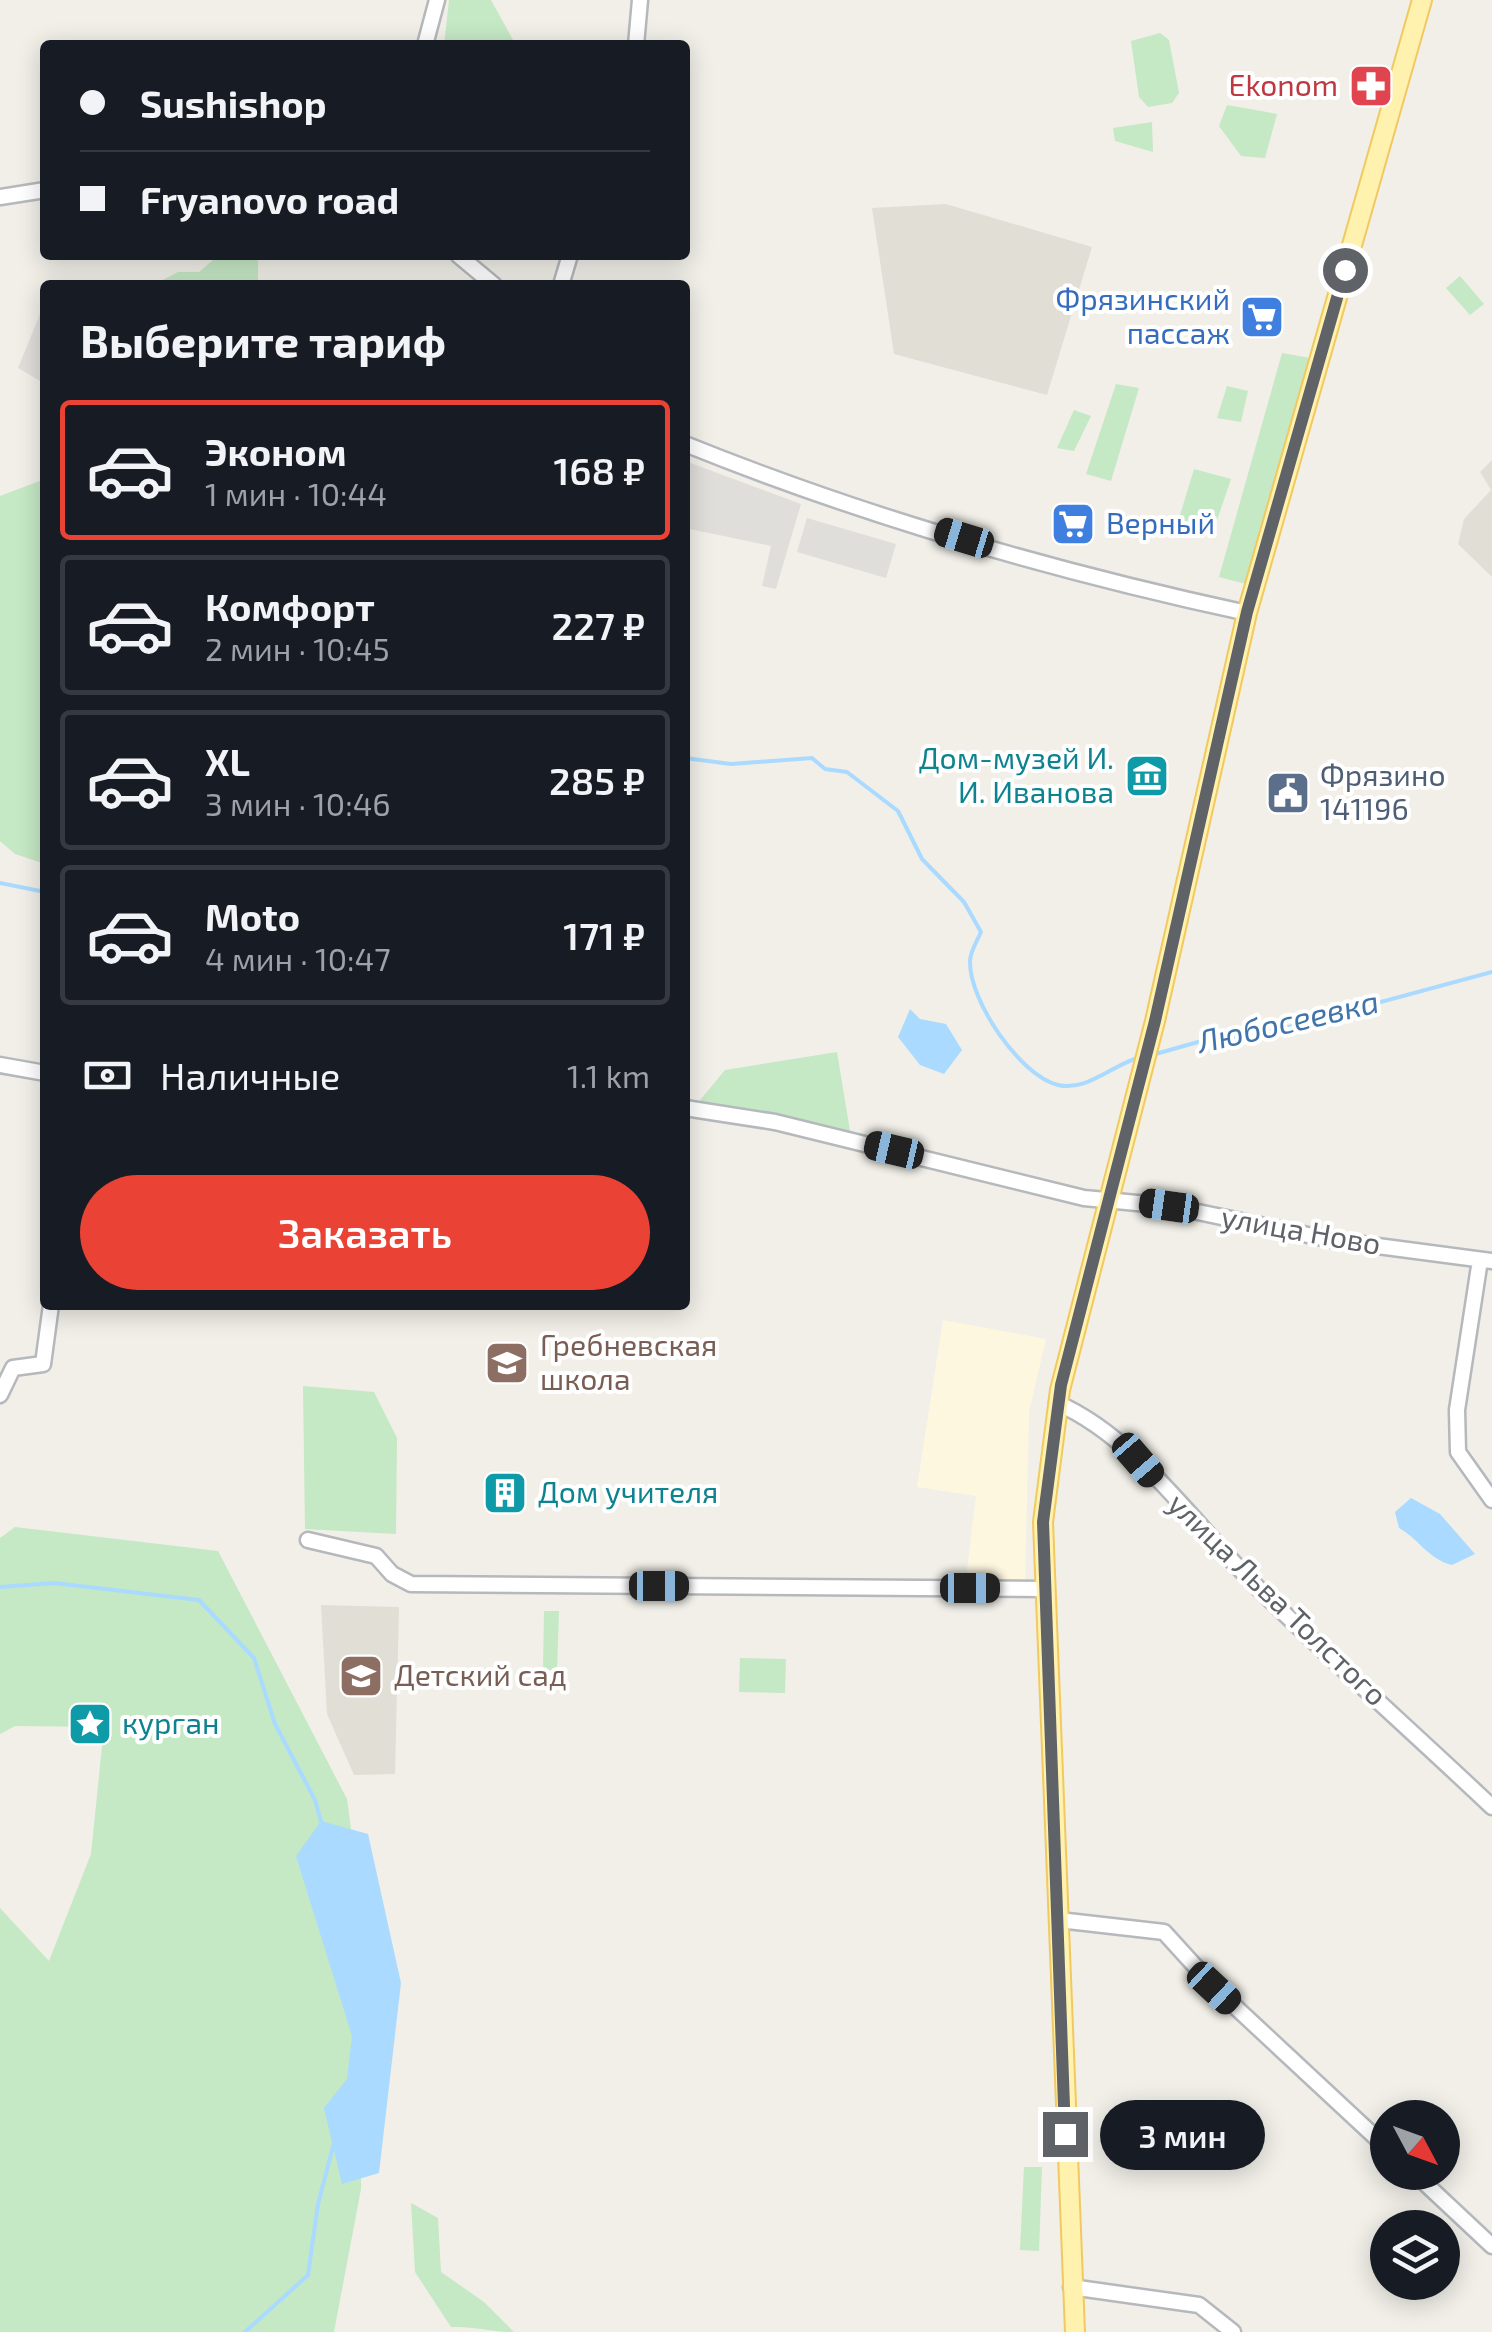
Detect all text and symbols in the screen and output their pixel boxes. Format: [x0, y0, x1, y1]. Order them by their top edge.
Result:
pharmacy icon: Ekonom [1348, 63, 1394, 109]
place label: Ekonom [1229, 66, 1338, 102]
text: Sushishop [140, 80, 327, 126]
text: Fryanovo road [140, 176, 399, 222]
route start [1323, 248, 1368, 293]
place label: Фрязинский пассаж [1056, 280, 1230, 350]
supermarket icon: Фрязинский пассаж [1239, 294, 1285, 340]
text: Выберите тариф [80, 313, 446, 367]
icon: car [85, 425, 175, 515]
text: Эконом [205, 428, 347, 474]
text: 168 ₽ [553, 447, 645, 493]
text: 1 мин · 10:44 [205, 474, 387, 512]
supermarket icon: Верный [1050, 501, 1096, 547]
place label: Верный [1106, 504, 1215, 540]
car [931, 515, 997, 561]
icon: car [85, 580, 175, 670]
text: Комфорт [205, 583, 375, 629]
text: 227 ₽ [552, 602, 645, 648]
text: 2 мин · 10:45 [205, 629, 390, 667]
icon: car [85, 735, 175, 825]
text: XL [205, 738, 250, 784]
place label: Дом-музей И. И. Иванова [919, 739, 1114, 809]
museum icon: Дом-музей И. И. Иванова [1124, 753, 1170, 799]
place label: Фрязино 141196 [1320, 756, 1446, 826]
text: 285 ₽ [549, 757, 645, 803]
public building icon: Фрязино 141196 [1265, 770, 1311, 816]
text: 3 мин · 10:46 [205, 784, 391, 822]
icon: car [85, 890, 175, 980]
text: Moto [205, 893, 300, 939]
text: 171 ₽ [563, 912, 645, 958]
text: 4 мин · 10:47 [205, 939, 391, 977]
water label: Любосеевка [1192, 981, 1382, 1060]
icon: cash [80, 1048, 135, 1103]
text: Наличные [160, 1052, 340, 1098]
text: 1.1 km [567, 1056, 650, 1094]
car [861, 1129, 927, 1171]
button: Заказать [80, 1175, 650, 1290]
car [1137, 1187, 1201, 1225]
street label: улица Ново [1219, 1197, 1384, 1262]
place label: Гребневская школа [540, 1326, 717, 1396]
school or university icon: Гребневская школа [484, 1340, 530, 1386]
car [1107, 1428, 1169, 1492]
building icon: Дом учителя [482, 1470, 528, 1516]
place label: Дом учителя [538, 1473, 718, 1510]
street label: улица Льва Толстого [1161, 1485, 1395, 1713]
car [629, 1571, 689, 1601]
car [940, 1573, 1000, 1603]
school or university icon: Детский сад [338, 1653, 384, 1699]
place label: Детский сад [394, 1656, 567, 1692]
place icon: курган [67, 1701, 113, 1747]
place label: курган [122, 1704, 219, 1741]
car [1182, 1957, 1246, 2019]
callout: 3 мин [1100, 2099, 1265, 2169]
north arrow [1370, 2100, 1460, 2190]
map controls [1370, 2100, 1460, 2300]
route end [1043, 2112, 1088, 2157]
text: 3 мин [1139, 2116, 1226, 2154]
button: layers [1370, 2210, 1460, 2300]

